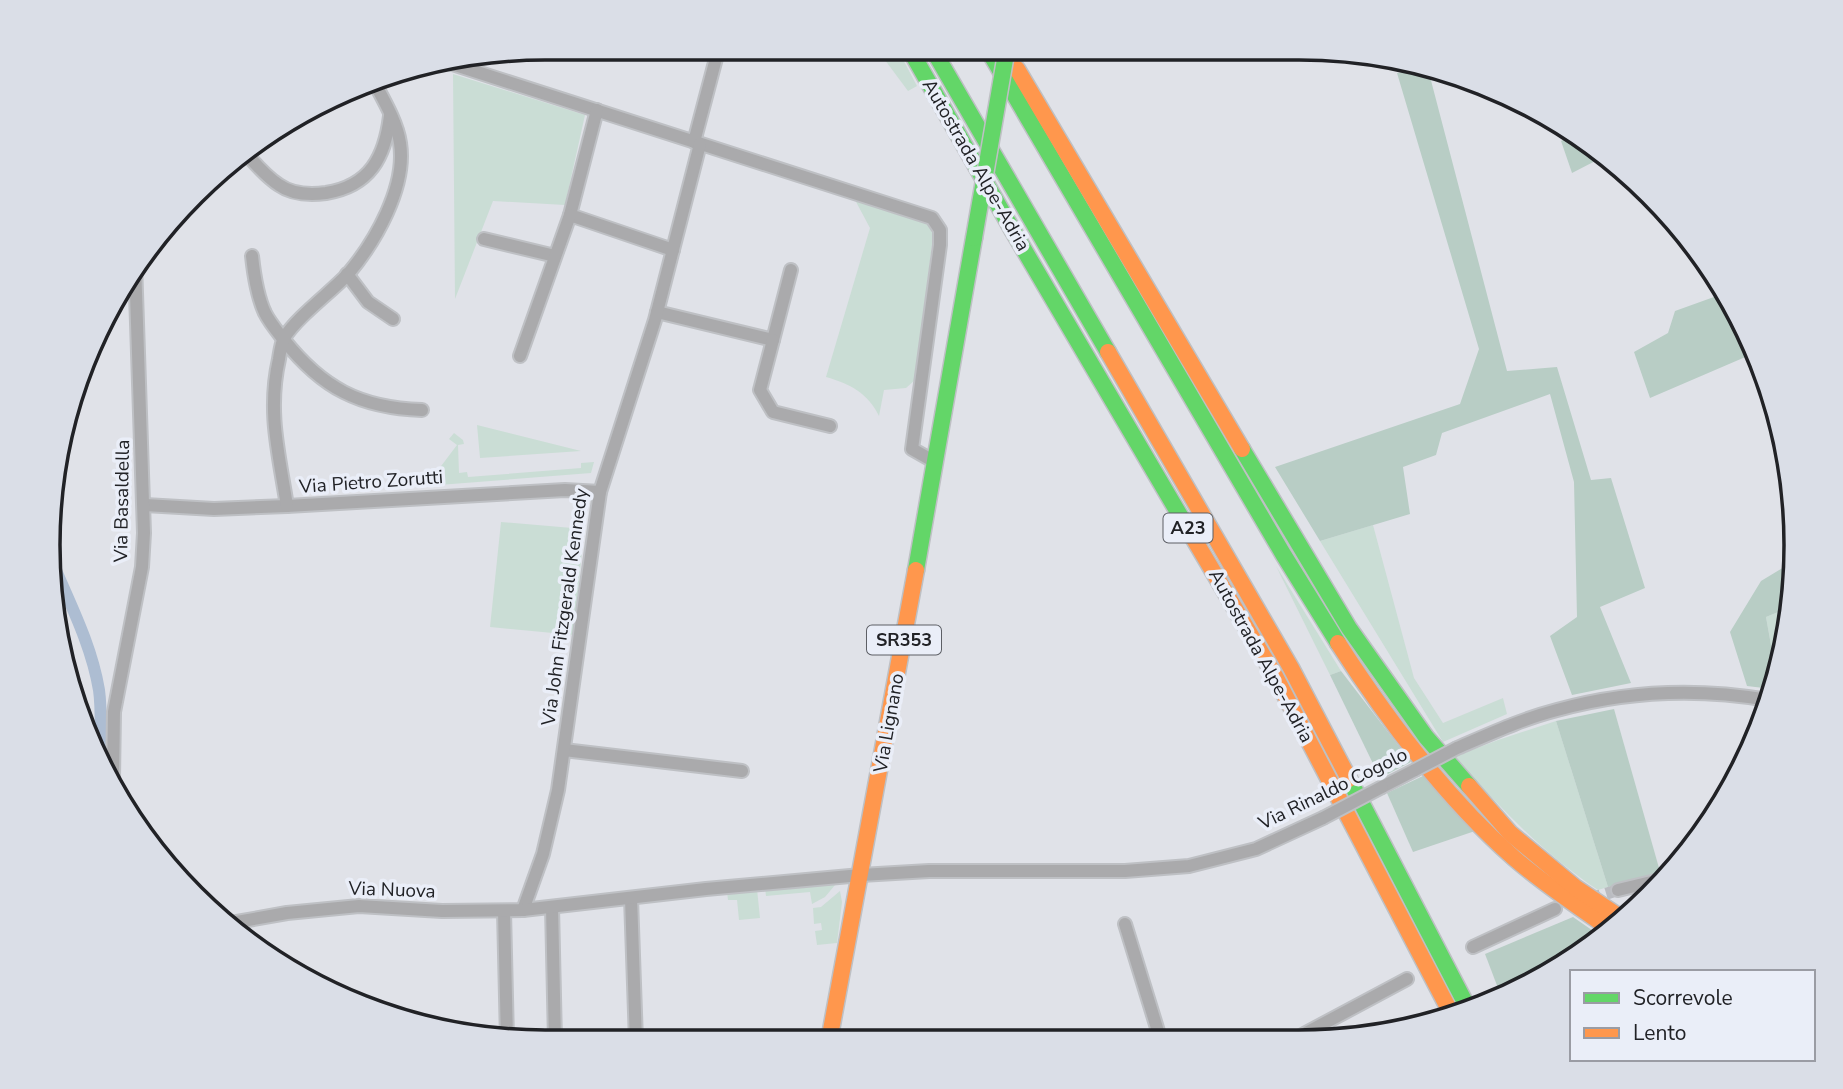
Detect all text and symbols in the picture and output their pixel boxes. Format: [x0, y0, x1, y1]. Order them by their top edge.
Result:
street label: Autostrada Alpe-Adria [916, 74, 1036, 256]
street label: Via Basaldella [108, 439, 136, 564]
street label: Via Pietro Zorutti [297, 464, 444, 500]
street label: Via John Fitzgerald Kennedy [535, 486, 595, 728]
road number: A23 [1164, 514, 1212, 542]
street label: Autostrada Alpe-Adria [1202, 564, 1320, 748]
road number: SR353 [867, 626, 941, 654]
street label: Via Lignano [867, 671, 911, 776]
street label: Via Rinaldo Cogolo [1253, 742, 1412, 837]
street label: Via Nuova [347, 875, 436, 905]
legend [1570, 970, 1815, 1061]
text: Scorrevole [1633, 984, 1733, 1012]
text: Lento [1633, 1019, 1686, 1047]

